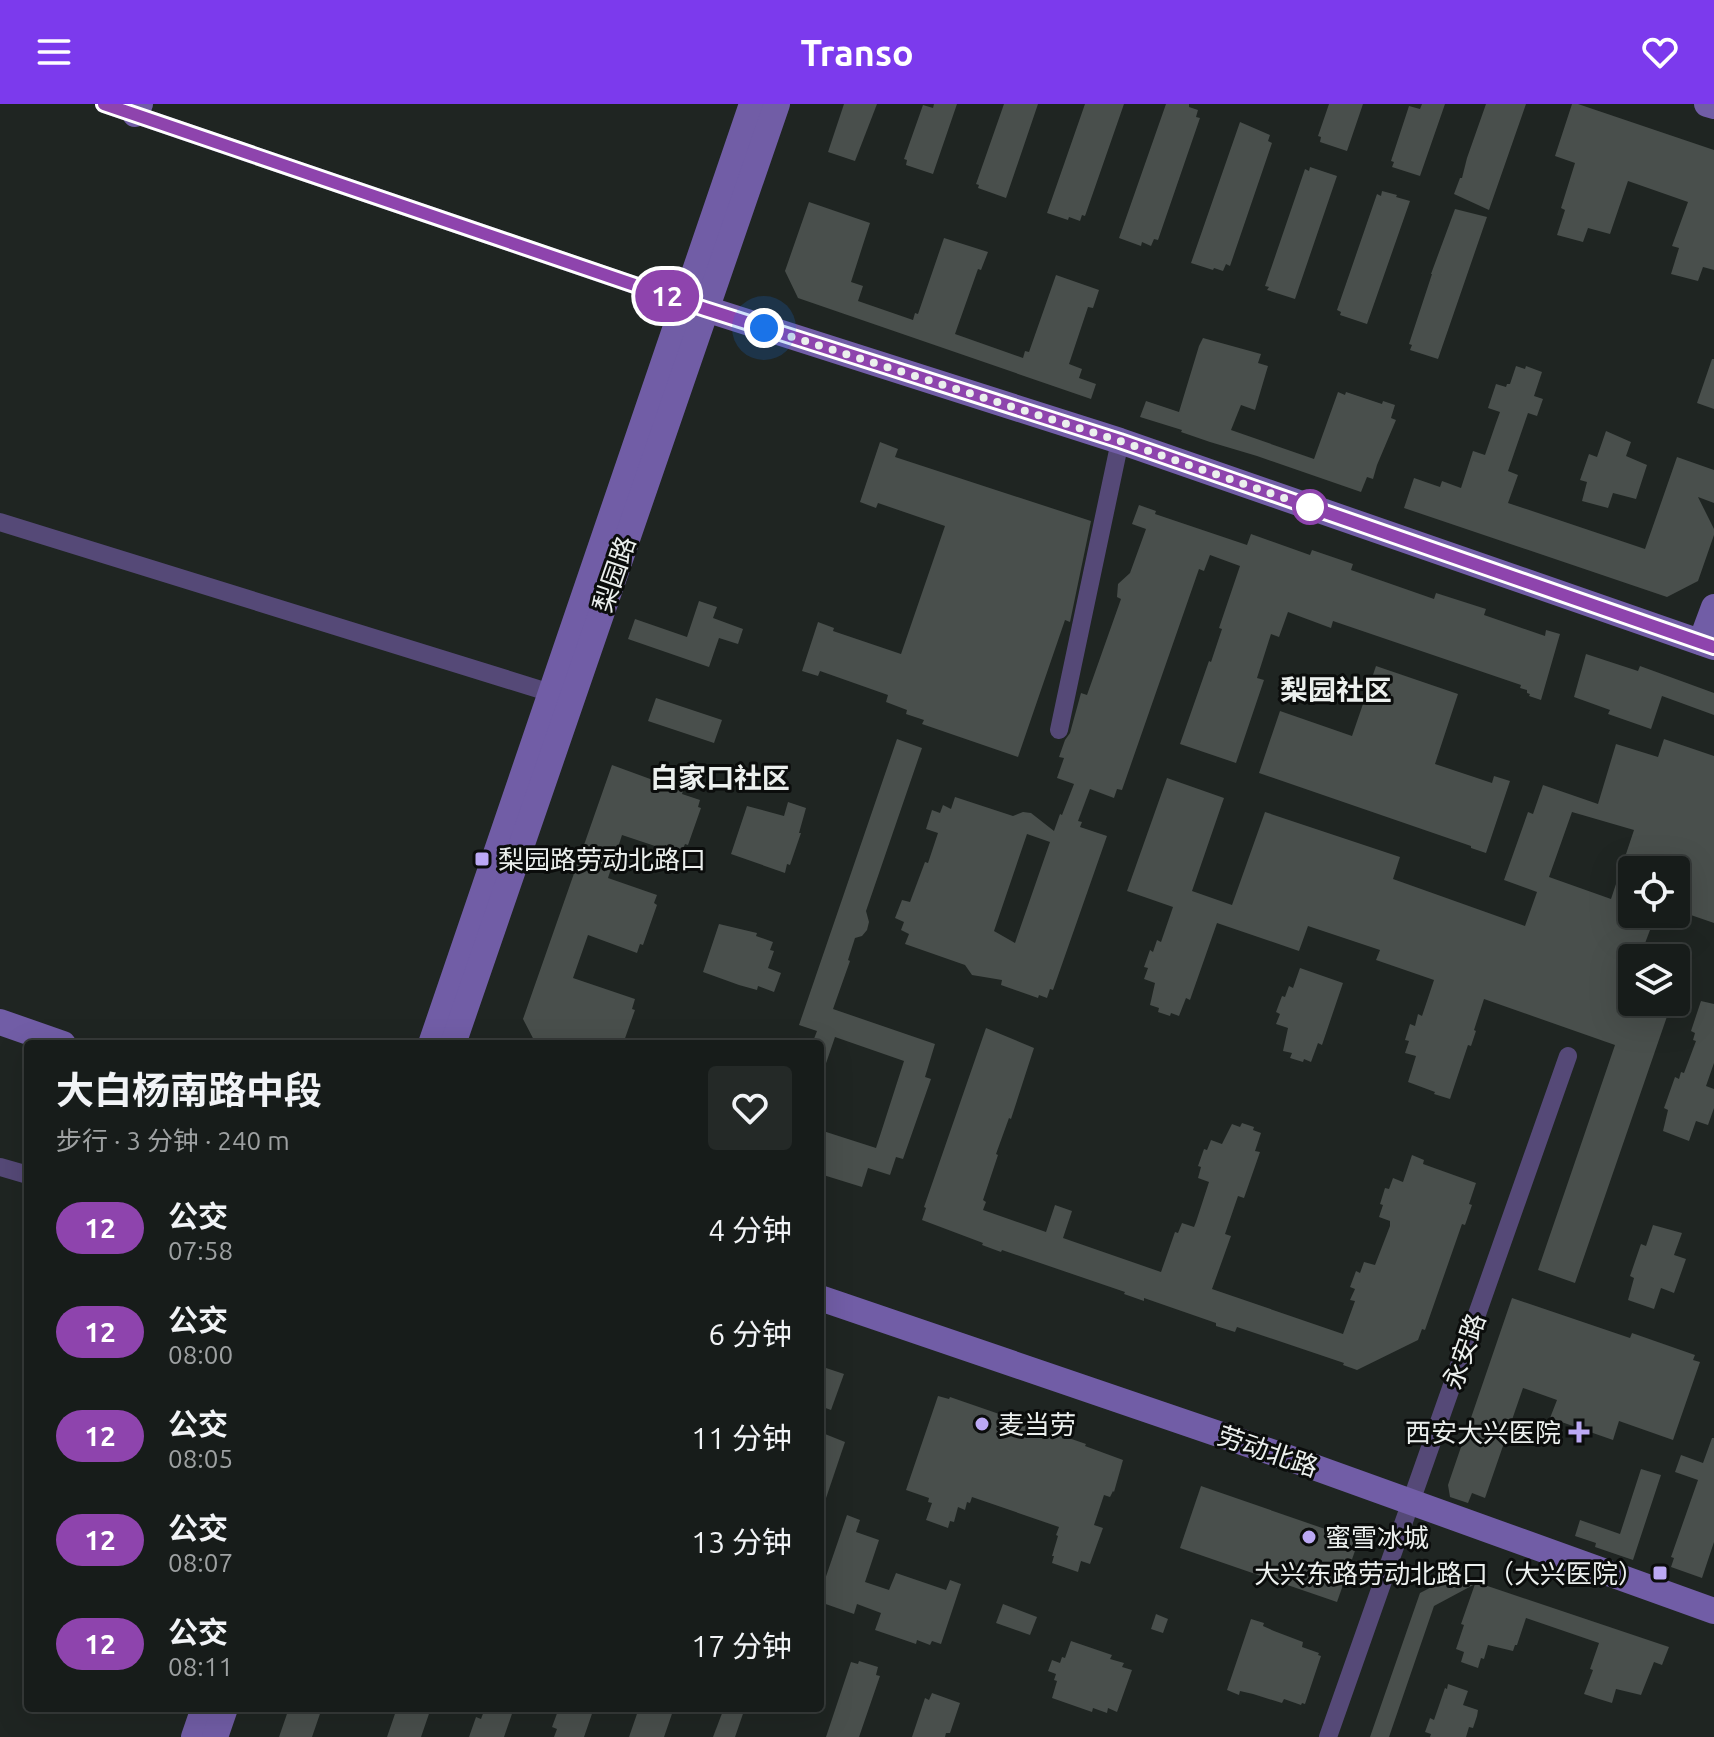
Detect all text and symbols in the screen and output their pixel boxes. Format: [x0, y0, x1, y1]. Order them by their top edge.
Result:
icon: menu [32, 30, 76, 74]
icon: heart [1638, 30, 1682, 74]
text: Transo [800, 32, 914, 73]
line badge: 12 [631, 270, 703, 322]
text: 12 [651, 280, 683, 311]
your location [744, 308, 784, 348]
unlabelled marker [1293, 490, 1327, 524]
street label: 梨园路 [588, 532, 640, 616]
district label: 梨园社区 [1280, 674, 1392, 705]
district label: 白家口社区 [650, 762, 790, 793]
place label: 梨园路劳动北路口 [498, 845, 706, 874]
marker: 梨园路劳动北路口 [473, 850, 491, 868]
map controls [1618, 856, 1690, 1016]
button: locate [1618, 856, 1690, 928]
button: layers [1618, 944, 1690, 1016]
button: heart [708, 1066, 792, 1150]
text: 大白杨南路中段 [56, 1069, 322, 1111]
text: 步行 · 3 分钟 · 240 m [56, 1126, 290, 1155]
text: 公交 [168, 1199, 228, 1233]
text: 12 [84, 1212, 116, 1243]
text: 4 分钟 [708, 1213, 792, 1247]
text: 07:58 [168, 1236, 233, 1265]
text: 公交 [168, 1303, 228, 1337]
street label: 永安路 [1438, 1309, 1490, 1393]
text: 12 [84, 1316, 116, 1347]
text: 6 分钟 [708, 1317, 792, 1351]
text: 08:00 [168, 1340, 233, 1369]
text: 公交 [168, 1407, 228, 1441]
place label: 麦当劳 [998, 1410, 1076, 1439]
marker: 麦当劳 [973, 1415, 991, 1433]
place label: 西安大兴医院 [1405, 1418, 1561, 1447]
text: 12 [84, 1420, 116, 1451]
street label: 劳动北路 [1214, 1420, 1322, 1482]
text: 11 分钟 [691, 1421, 792, 1455]
marker: 西安大兴医院 [1568, 1421, 1590, 1443]
text: 08:05 [168, 1444, 233, 1473]
text: 公交 [168, 1511, 228, 1545]
place label: 蜜雪冰城 [1325, 1523, 1429, 1552]
text: 12 [84, 1524, 116, 1555]
text: 13 分钟 [691, 1525, 792, 1559]
marker: 蜜雪冰城 [1300, 1528, 1318, 1546]
text: 08:07 [168, 1548, 233, 1577]
place label: 大兴东路劳动北路口（大兴医院） [1254, 1559, 1644, 1588]
marker: 大兴东路劳动北路口（大兴医院） [1651, 1564, 1669, 1582]
text: 公交 [168, 1615, 228, 1649]
text: 12 [84, 1628, 116, 1659]
text: 17 分钟 [691, 1629, 792, 1663]
text: 08:11 [168, 1652, 233, 1681]

